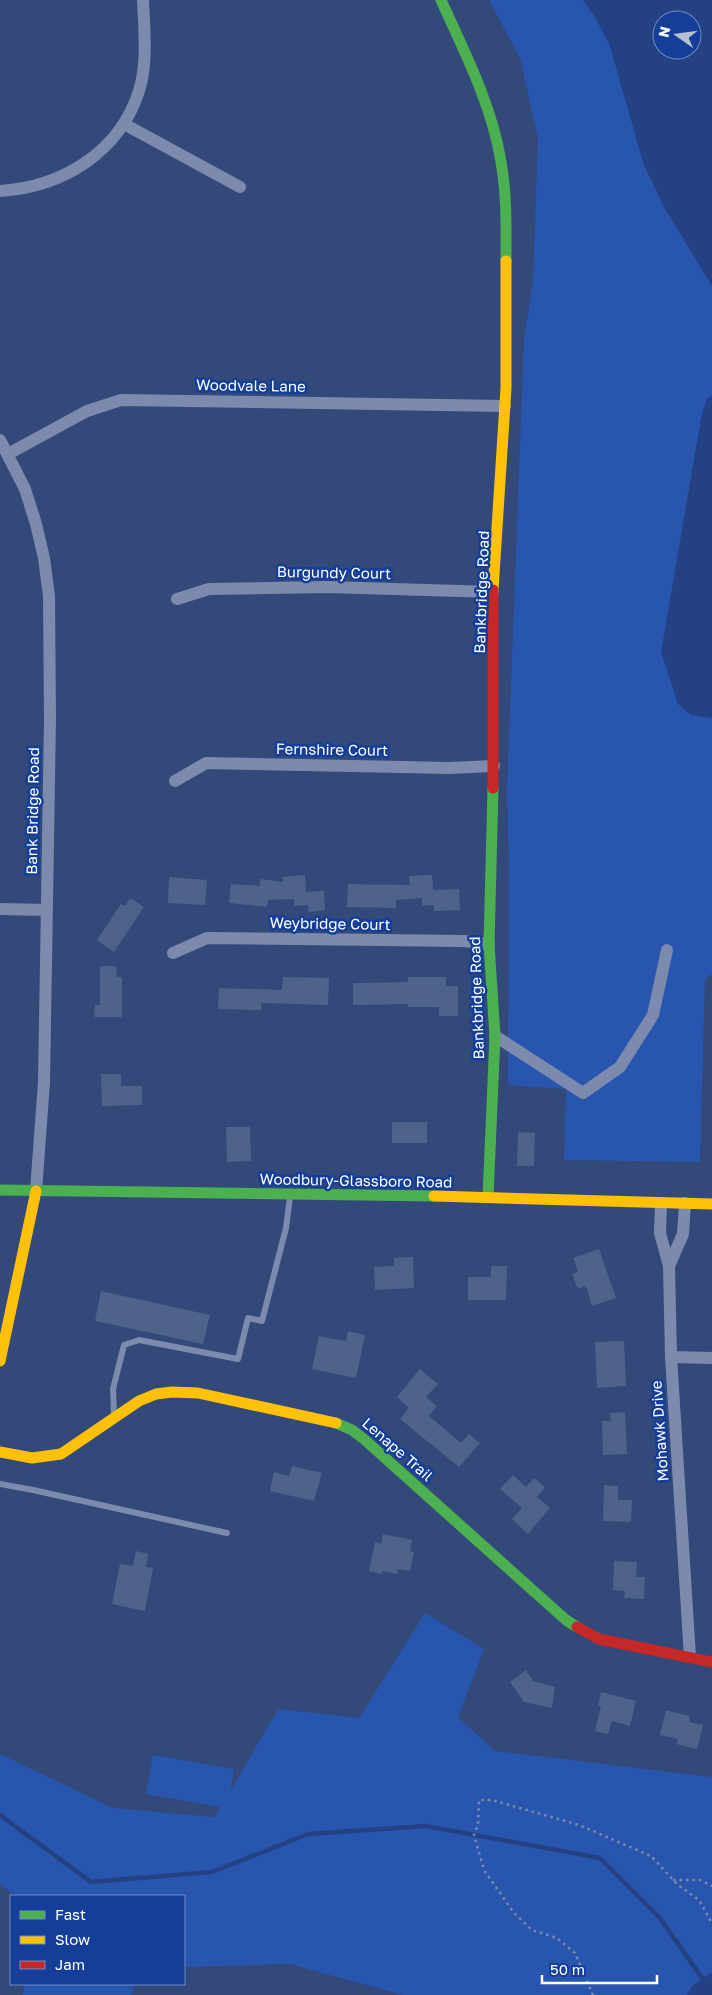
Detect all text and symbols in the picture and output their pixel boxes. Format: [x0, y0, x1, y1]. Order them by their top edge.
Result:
north arrow [652, 10, 702, 60]
text: N [654, 25, 673, 39]
street label: Woodvale Lane [196, 375, 306, 395]
street label: Bankbridge Road [470, 530, 492, 654]
street label: Burgundy Court [277, 562, 391, 582]
street label: Fernshire Court [276, 739, 388, 759]
street label: Bank Bridge Road [22, 747, 42, 875]
street label: Weybridge Court [269, 913, 391, 933]
street label: Bankbridge Road [465, 936, 487, 1060]
street label: Woodbury-Glassboro Road [260, 1169, 452, 1191]
street label: Mohawk Drive [646, 1380, 672, 1482]
street label: Lenape Trail [359, 1414, 437, 1485]
legend [10, 1895, 185, 1985]
text: Fast [55, 1905, 86, 1923]
text: Slow [55, 1930, 90, 1948]
scale bar [542, 1952, 657, 1984]
text: Jam [55, 1955, 85, 1973]
text: 50 m [550, 1960, 585, 1978]

